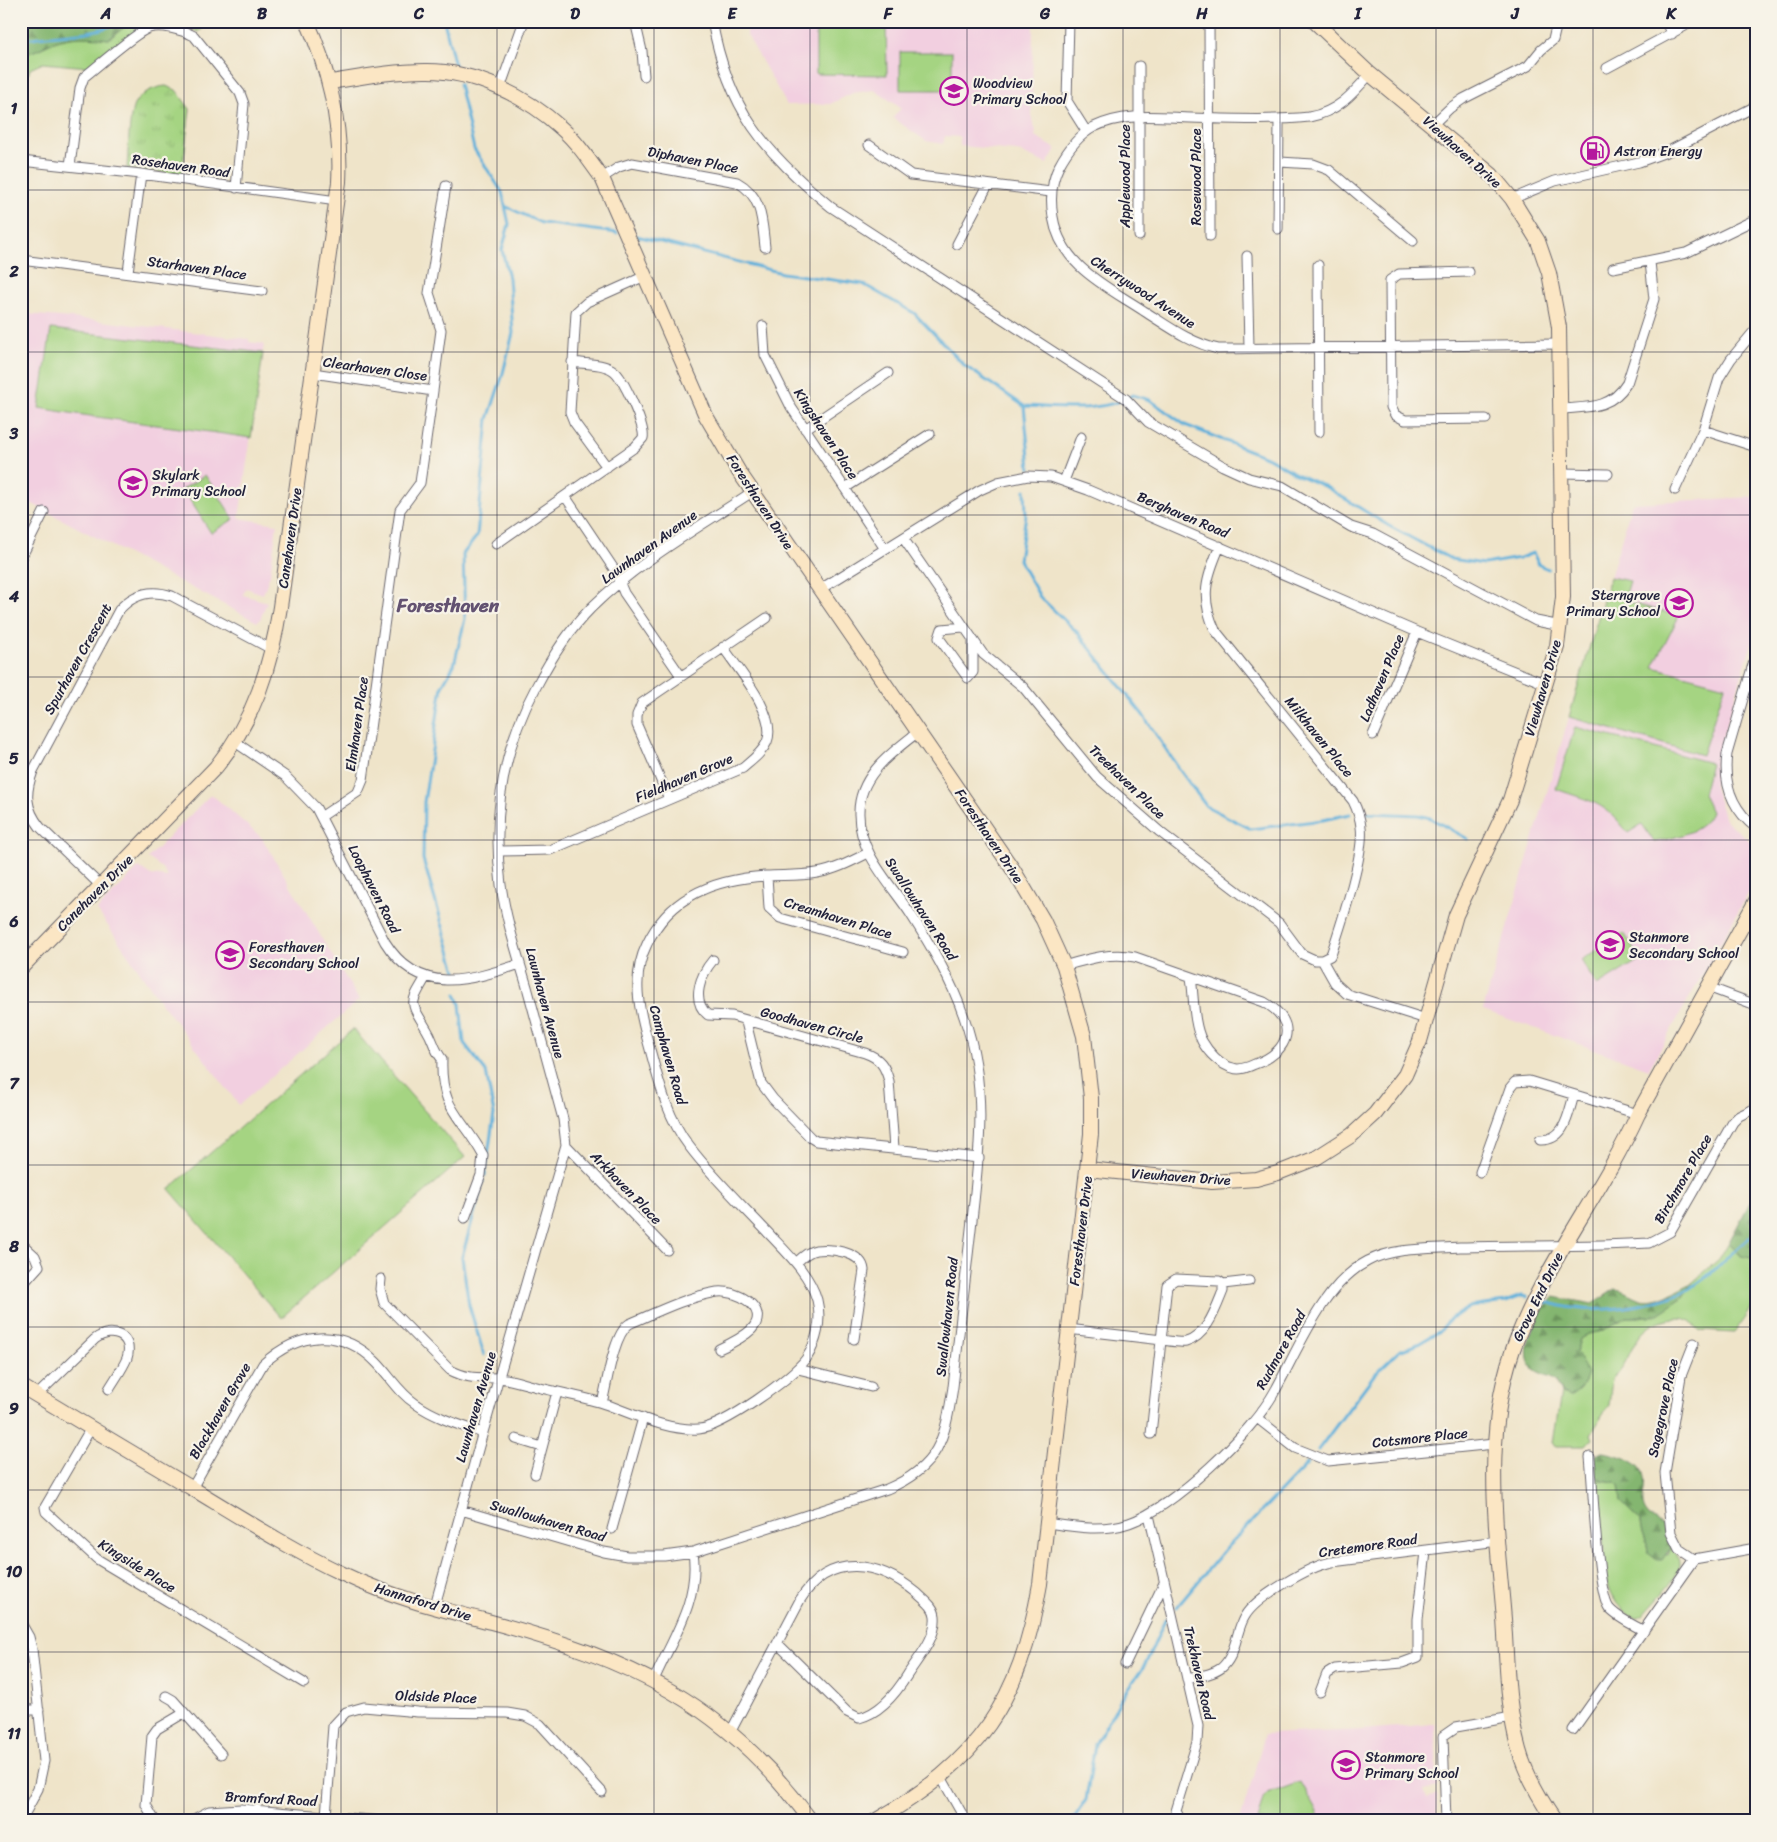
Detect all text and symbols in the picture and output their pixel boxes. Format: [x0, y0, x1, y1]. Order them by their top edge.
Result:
text: A [100, 0, 111, 28]
text: B [257, 0, 268, 28]
text: C [413, 0, 425, 28]
text: D [570, 0, 580, 28]
text: E [728, 0, 738, 28]
text: F [883, 0, 894, 28]
text: G [1039, 0, 1051, 28]
text: H [1195, 0, 1208, 28]
text: I [1354, 0, 1363, 28]
text: J [1510, 0, 1520, 28]
text: K [1665, 0, 1677, 28]
place label: Woodview Primary School [973, 71, 1068, 112]
school or university icon: Woodview Primary School [939, 76, 969, 106]
text: 1 [11, 94, 18, 123]
street label: Viewhaven Drive [1417, 109, 1508, 195]
street label: Applewood Place [1113, 124, 1138, 229]
street label: Rosewood Place [1184, 128, 1209, 226]
fuel station icon: Astron Energy [1580, 136, 1610, 166]
street label: Diphaven Place [645, 139, 741, 181]
place label: Astron Energy [1613, 139, 1703, 164]
street label: Rosehaven Road [130, 147, 233, 185]
street label: Cherrywood Avenue [1085, 248, 1201, 336]
street label: Starhaven Place [146, 249, 248, 287]
text: 2 [8, 257, 19, 286]
street label: Clearhaven Close [321, 349, 429, 389]
street label: Kingshaven Place [787, 383, 865, 485]
text: 3 [9, 419, 19, 448]
street label: Foresthaven Drive [719, 449, 801, 555]
place label: Skylark Primary School [152, 463, 247, 504]
school or university icon: Skylark Primary School [118, 468, 148, 498]
street label: Berghaven Road [1133, 484, 1234, 546]
street label: Canehaven Drive [271, 486, 309, 590]
street label: Lawnhaven Avenue [595, 503, 703, 591]
text: 4 [8, 582, 19, 611]
place label: Sterngrove Primary School [1566, 583, 1661, 624]
school or university icon: Sterngrove Primary School [1664, 588, 1694, 618]
district label: Foresthaven [396, 589, 500, 622]
street label: Spurhaven Crescent [37, 599, 119, 719]
street label: Ladhaven Place [1352, 630, 1412, 726]
street label: Viewhaven Drive [1517, 636, 1569, 739]
street label: Elmhaven Place [338, 675, 376, 773]
street label: Milkhaven Place [1278, 691, 1360, 783]
street label: Treehaven Place [1083, 739, 1172, 826]
text: 5 [9, 744, 19, 773]
street label: Fieldhaven Grove [631, 746, 737, 810]
street label: Foresthaven Drive [948, 783, 1030, 889]
street label: Loophaven Road [341, 840, 408, 939]
street label: Canehaven Drive [50, 848, 140, 938]
street label: Swallowhaven Road [878, 852, 965, 967]
street label: Creamhaven Place [781, 890, 895, 946]
text: 6 [8, 907, 19, 936]
place label: Stanmore Secondary School [1629, 925, 1740, 966]
school or university icon: Stanmore Secondary School [1595, 930, 1625, 960]
place label: Foresthaven Secondary School [249, 935, 360, 976]
school or university icon: Foresthaven Secondary School [215, 940, 245, 970]
street label: Lawnhaven Avenue [518, 945, 572, 1062]
street label: Goodhaven Circle [758, 999, 866, 1051]
street label: Camphaven Road [642, 1002, 695, 1109]
text: 7 [9, 1069, 20, 1098]
street label: Birchmore Place [1647, 1129, 1719, 1229]
street label: Arkhaven Place [583, 1144, 668, 1231]
street label: Viewhaven Drive [1130, 1161, 1232, 1193]
street label: Foresthaven Drive [1062, 1174, 1100, 1287]
text: 8 [8, 1232, 19, 1261]
street label: Grove End Drive [1506, 1248, 1570, 1346]
street label: Swallowhaven Road [928, 1255, 966, 1378]
street label: Rudmore Road [1249, 1304, 1314, 1394]
street label: Lawnhaven Avenue [448, 1348, 504, 1465]
street label: Sagegrove Place [1640, 1356, 1686, 1460]
street label: Blackhaven Grove [182, 1358, 258, 1464]
text: 9 [9, 1394, 19, 1423]
street label: Cotsmore Place [1371, 1421, 1469, 1455]
street label: Swallowhaven Road [487, 1493, 610, 1550]
street label: Cretemore Road [1317, 1526, 1420, 1565]
street label: Kingside Place [93, 1532, 181, 1600]
text: 10 [6, 1557, 22, 1586]
street label: Hannaford Drive [371, 1575, 475, 1629]
street label: Trekhaven Road [1176, 1624, 1222, 1724]
street label: Oldside Place [395, 1683, 477, 1711]
text: 11 [7, 1719, 21, 1748]
place label: Stanmore Primary School [1365, 1745, 1460, 1786]
school or university icon: Stanmore Primary School [1331, 1750, 1361, 1780]
street label: Bramford Road [224, 1784, 319, 1814]

